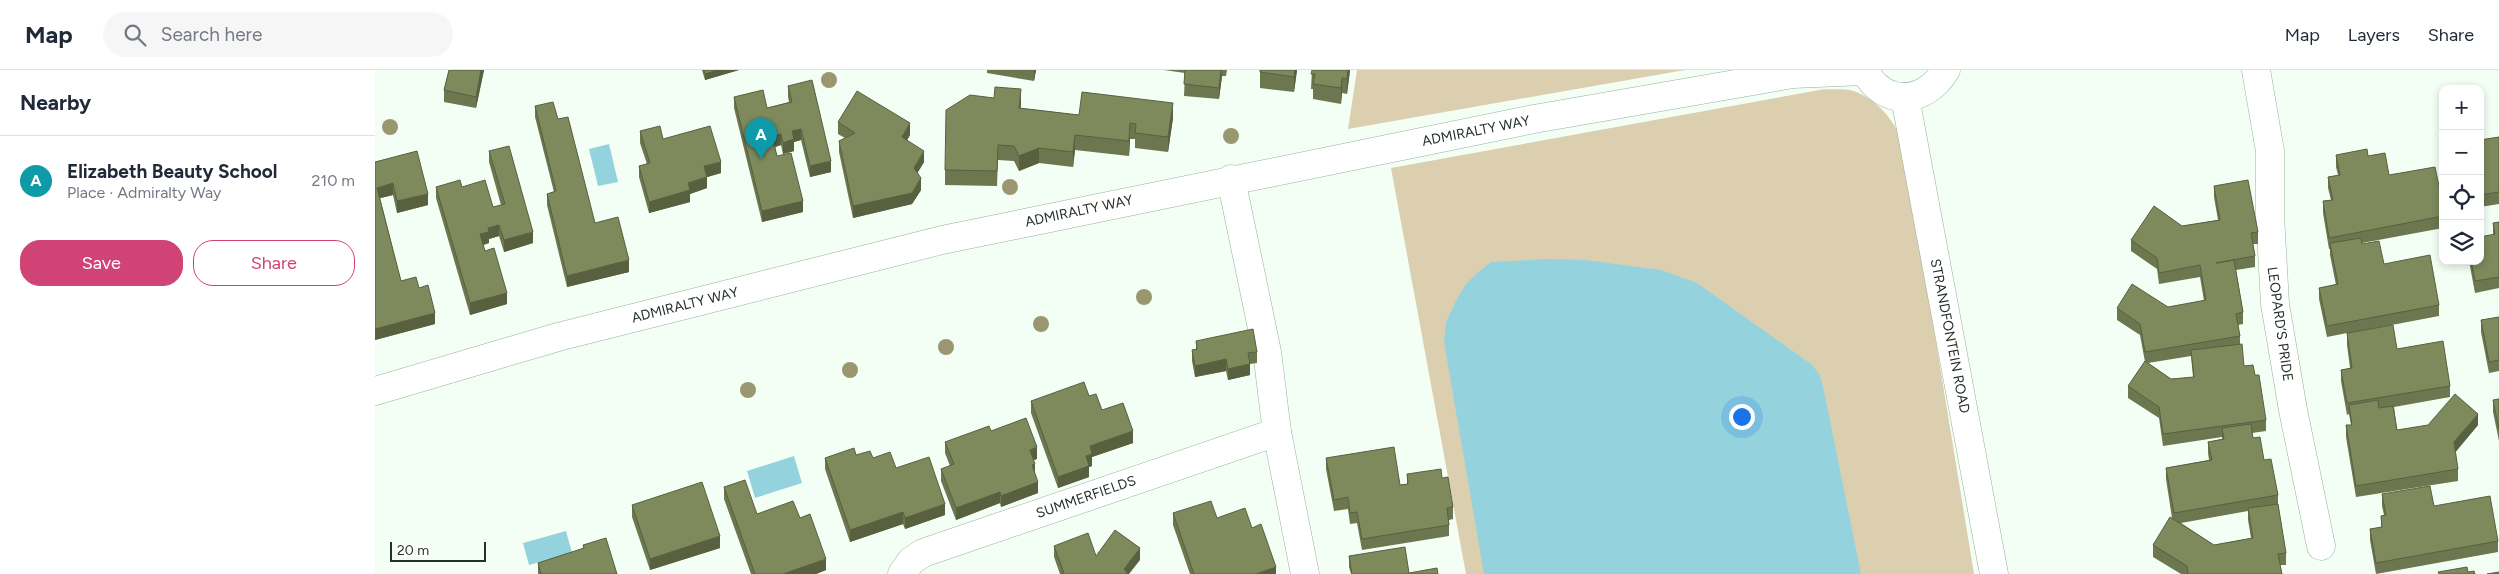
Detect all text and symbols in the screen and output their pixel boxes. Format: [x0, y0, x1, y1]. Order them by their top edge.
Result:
search box [103, 12, 453, 57]
text: Map [25, 20, 73, 49]
icon: search [121, 21, 149, 49]
text: Search here [161, 23, 262, 46]
text: Map [2285, 24, 2320, 46]
text: Layers [2348, 24, 2400, 46]
text: Share [2428, 24, 2474, 46]
map controls [2439, 85, 2484, 265]
button: + [2439, 85, 2484, 130]
text: Nearby [20, 90, 91, 115]
street label: ADMIRALTY WAY [1421, 112, 1532, 150]
pin: A [745, 118, 777, 159]
button: − [2439, 130, 2484, 175]
text: Elizabeth Beauty School [67, 160, 278, 183]
text: A [30, 171, 42, 190]
text: 210 m [312, 171, 355, 190]
button: locate [2439, 175, 2484, 220]
text: Place · Admiralty Way [67, 183, 221, 202]
street label: ADMIRALTY WAY [1024, 191, 1135, 231]
button: layers [2439, 220, 2484, 265]
button: Save [20, 240, 183, 286]
button: Share [193, 240, 355, 286]
street label: STRANDFONTEIN ROAD [1927, 257, 1973, 415]
street label: LEOPARD’S PRIDE [2264, 266, 2296, 382]
street label: ADMIRALTY WAY [630, 283, 741, 327]
your location [1729, 404, 1755, 430]
street label: SUMMERFIELDS [1034, 472, 1138, 522]
scale bar [390, 539, 486, 562]
text: 20 m [397, 542, 429, 559]

